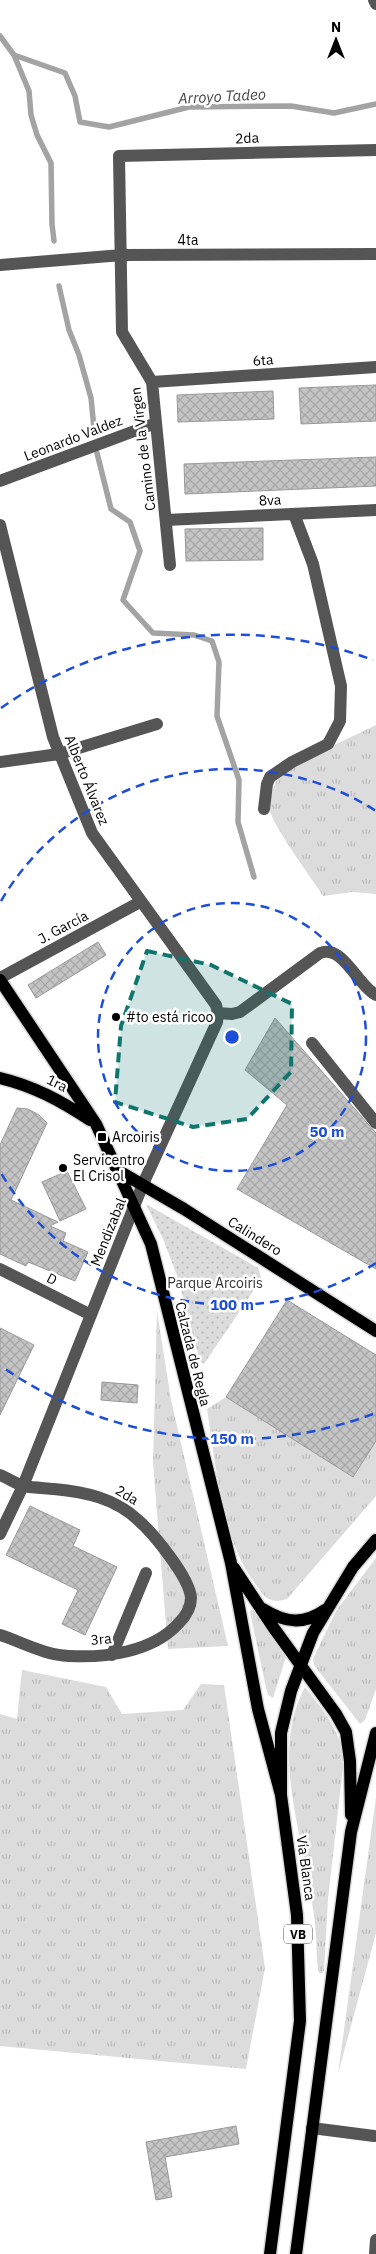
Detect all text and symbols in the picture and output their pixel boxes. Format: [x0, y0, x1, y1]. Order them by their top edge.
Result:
north arrow [311, 15, 361, 65]
text: N [331, 18, 341, 36]
water label: Arroyo Tadeo [177, 84, 266, 108]
street label: 2da [235, 129, 260, 147]
street label: 4ta [178, 231, 199, 249]
street label: 6ta [252, 350, 275, 370]
street label: Camino de la Virgen [126, 386, 160, 512]
street label: Leonardo Valdez [21, 411, 125, 465]
street label: 8va [258, 490, 282, 510]
street label: Alberto Álvarez [61, 732, 114, 828]
street label: J. García [35, 906, 92, 948]
place label: #to está ricoo [126, 1008, 214, 1026]
marker: #to está ricoo [110, 1011, 122, 1023]
centre of rings [223, 1028, 241, 1046]
street label: 1ra [44, 1070, 71, 1096]
text: 50 m [310, 1122, 344, 1141]
place label: Arcoiris [112, 1128, 160, 1146]
marker: Arcoiris [96, 1131, 108, 1143]
place label: Servicentro El Crisol [73, 1151, 145, 1185]
marker: Servicentro El Crisol [57, 1162, 69, 1174]
street label: Mendizabal [86, 1195, 130, 1269]
street label: Calindero [225, 1212, 285, 1260]
street label: D [44, 1269, 60, 1289]
park label: Parque Arcoiris [167, 1274, 263, 1292]
text: 100 m [210, 1295, 254, 1314]
street label: Calzada de Regla [171, 1300, 215, 1409]
text: 150 m [210, 1429, 254, 1448]
street label: 2da [112, 1481, 142, 1509]
street label: 3ra [90, 1629, 113, 1649]
street label: Vía Blanca [293, 1834, 320, 1902]
road number: VB [284, 1925, 312, 1944]

